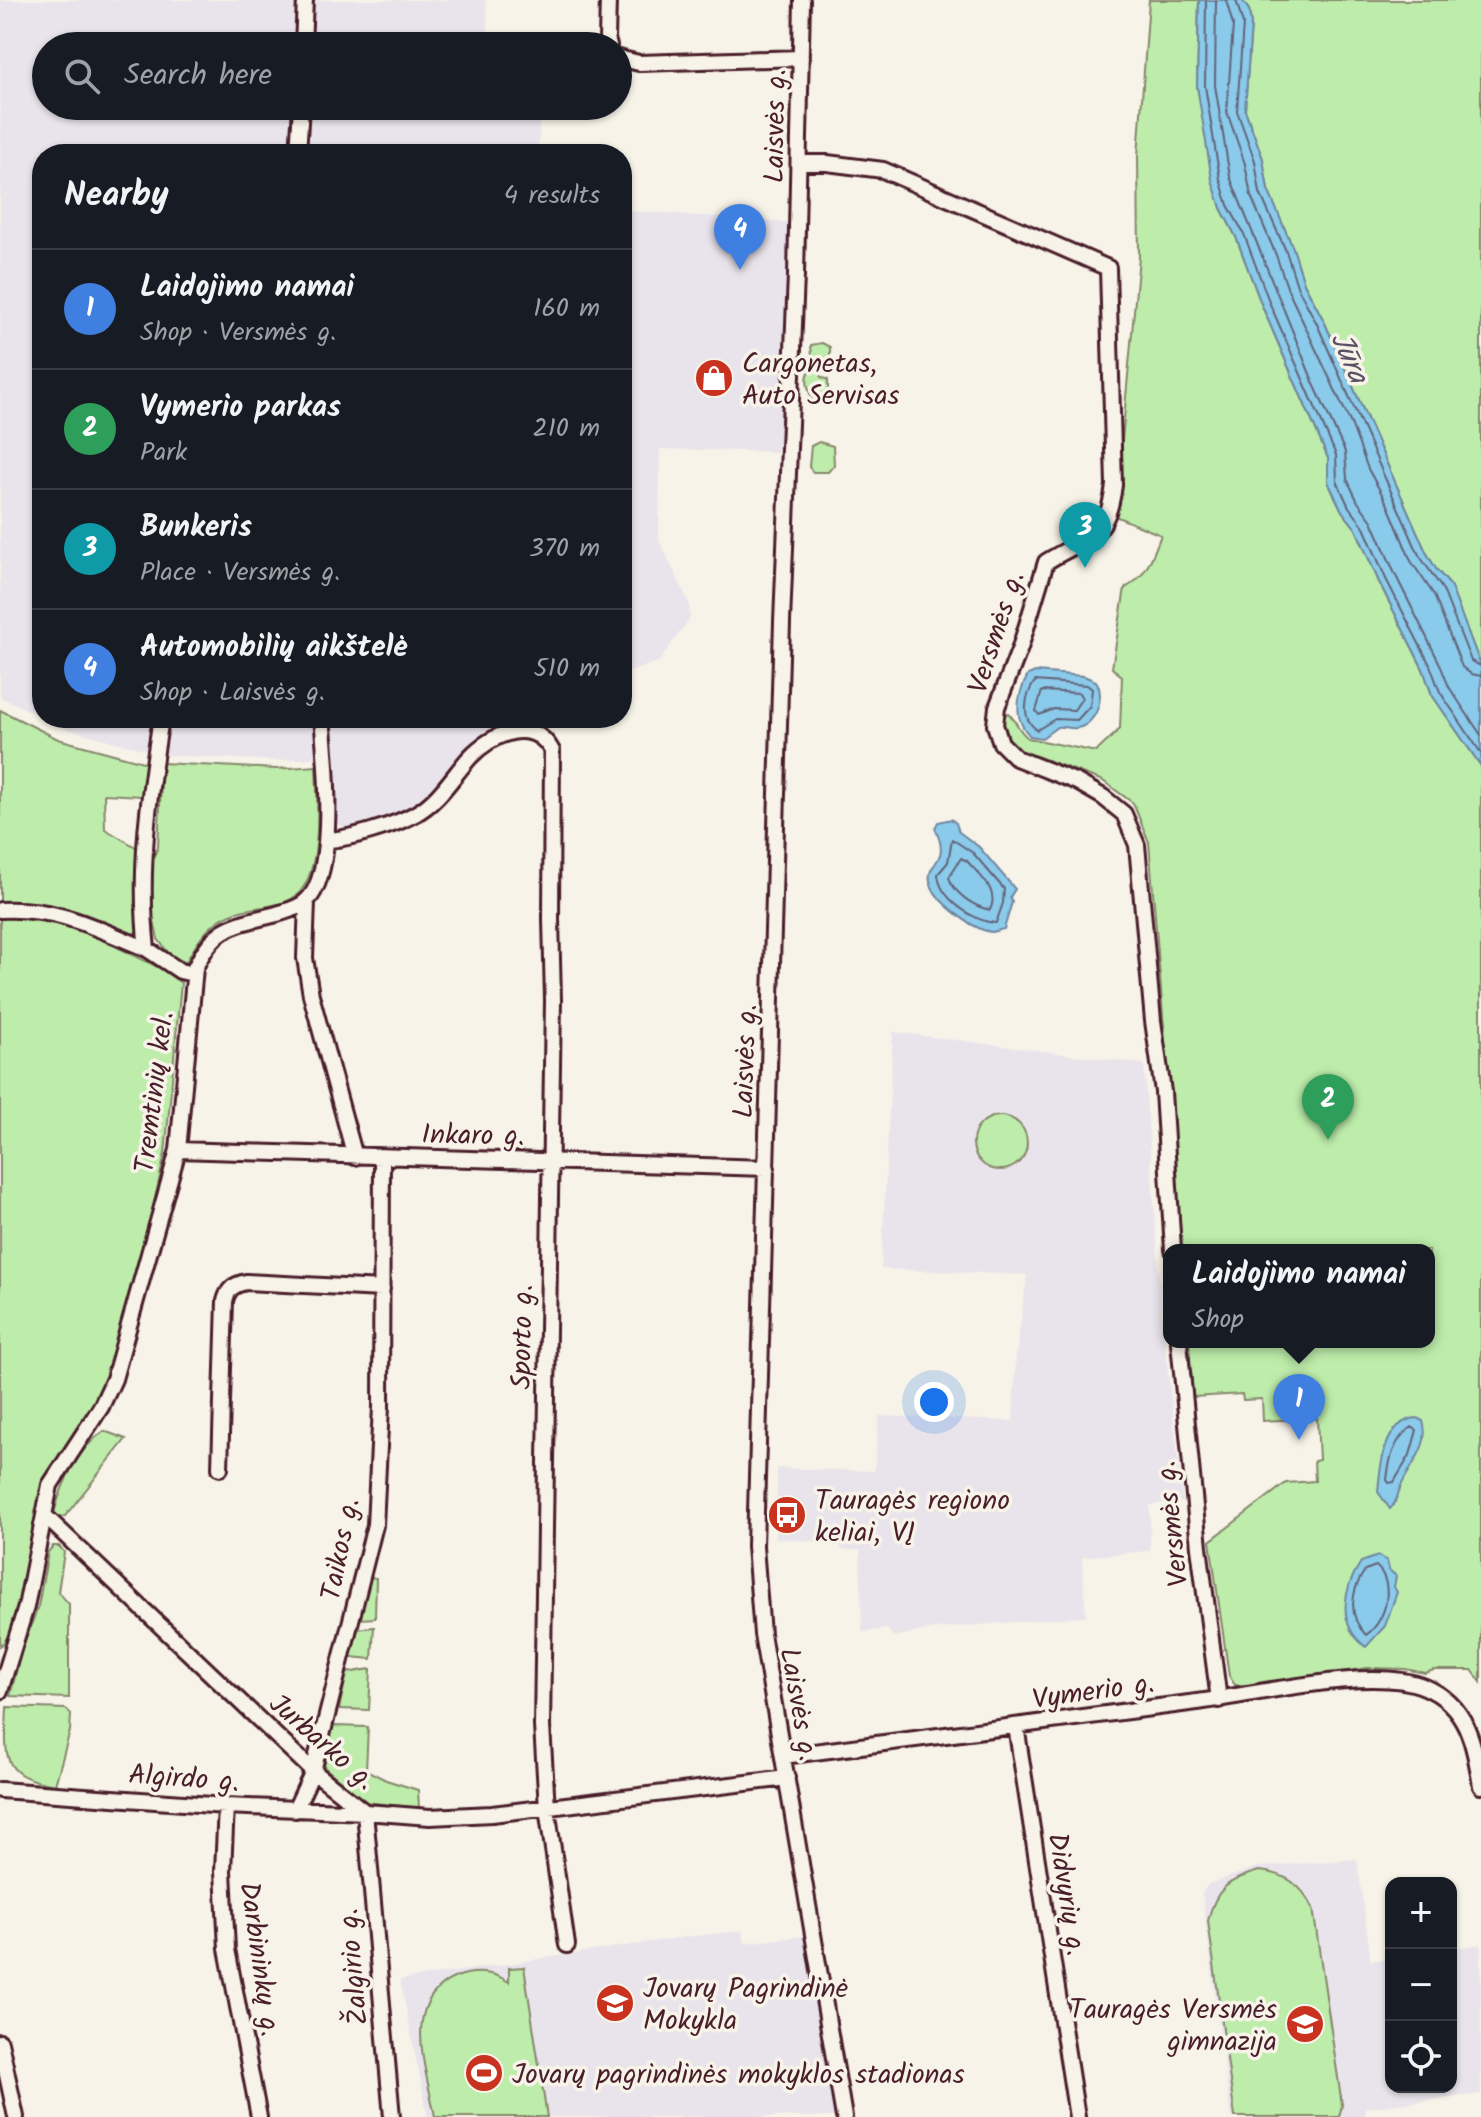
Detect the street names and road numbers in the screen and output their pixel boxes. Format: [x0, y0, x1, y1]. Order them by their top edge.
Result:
street label: Laisvės g. [753, 69, 800, 184]
street label: Versmės g. [956, 566, 1038, 700]
street label: Laisvės g. [722, 1003, 771, 1119]
street label: Tremtinių kel. [123, 1009, 188, 1175]
street label: Inkaro g. [421, 1113, 525, 1160]
street label: Sporto g. [500, 1284, 547, 1390]
street label: Versmės g. [1145, 1459, 1202, 1589]
street label: Taikos g. [309, 1494, 373, 1605]
street label: Laisvės g. [765, 1644, 830, 1765]
street label: Vymerio g. [1029, 1662, 1157, 1723]
street label: Jurbarko g. [258, 1683, 385, 1802]
street label: Algirdo g. [127, 1753, 241, 1806]
street label: Didvyrių g. [1034, 1830, 1097, 1959]
street label: Darbininkų g. [225, 1879, 292, 2040]
street label: Žalgirio g. [327, 1906, 382, 2027]

